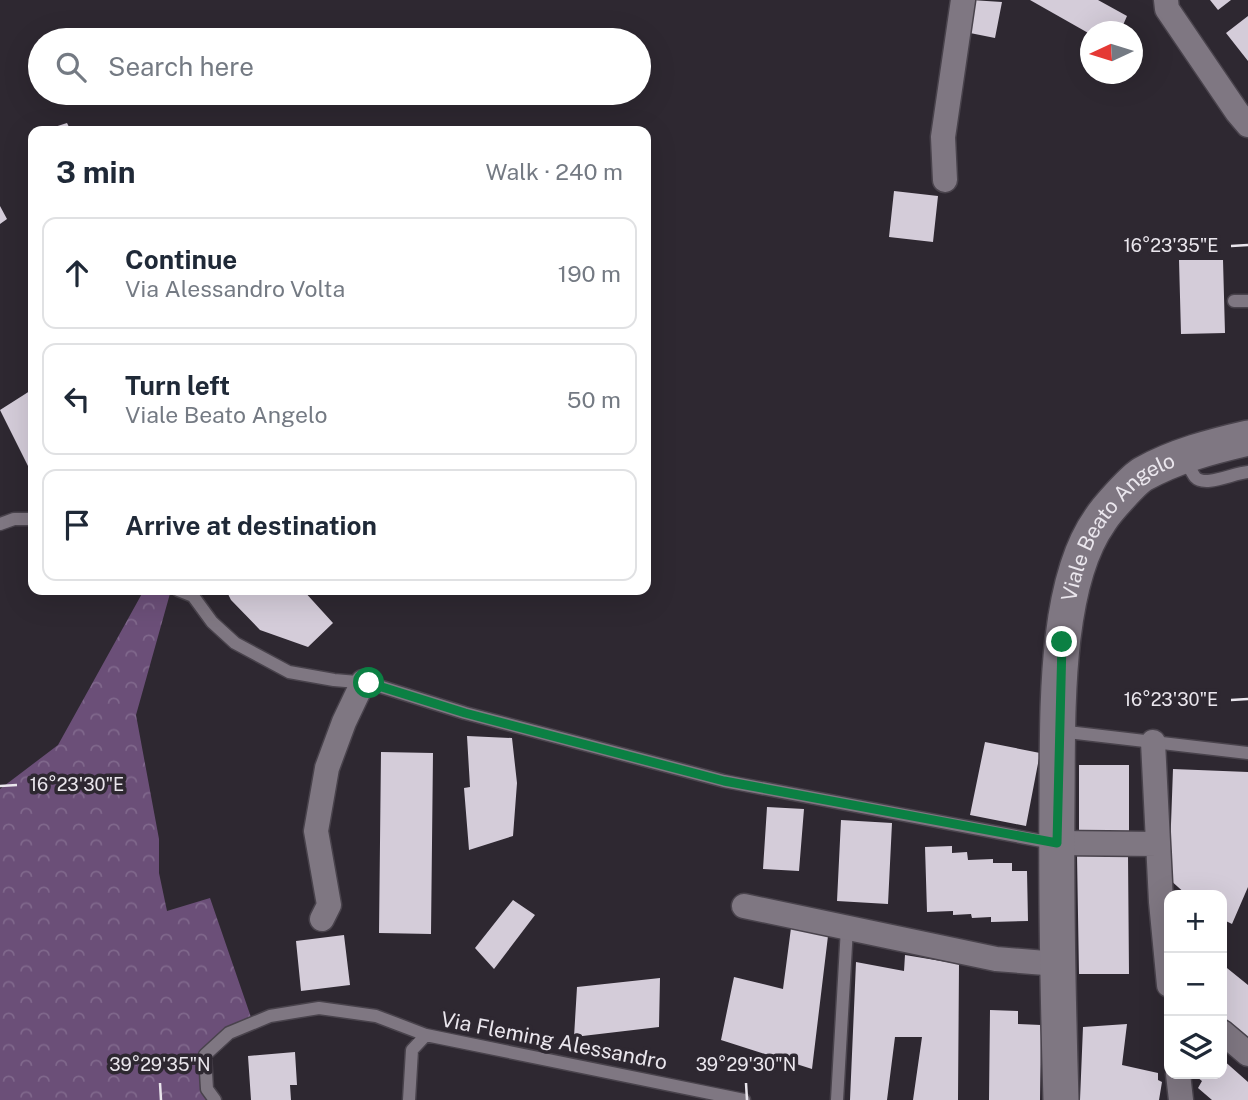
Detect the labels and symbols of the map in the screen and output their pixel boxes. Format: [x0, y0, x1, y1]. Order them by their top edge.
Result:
north arrow [1080, 21, 1143, 84]
text: 16°23'35"E [1123, 235, 1219, 256]
street label: Viale Beato Angelo [1056, 447, 1178, 604]
route end [1046, 626, 1077, 657]
route start [353, 667, 384, 698]
text: 16°23'30"E [1124, 689, 1218, 710]
text: 16°23'30"E [30, 774, 124, 795]
street label: Via Fleming Alessandro [439, 1006, 669, 1075]
text: 39°29'35"N [109, 1054, 211, 1075]
text: 39°29'30"N [696, 1054, 796, 1075]

